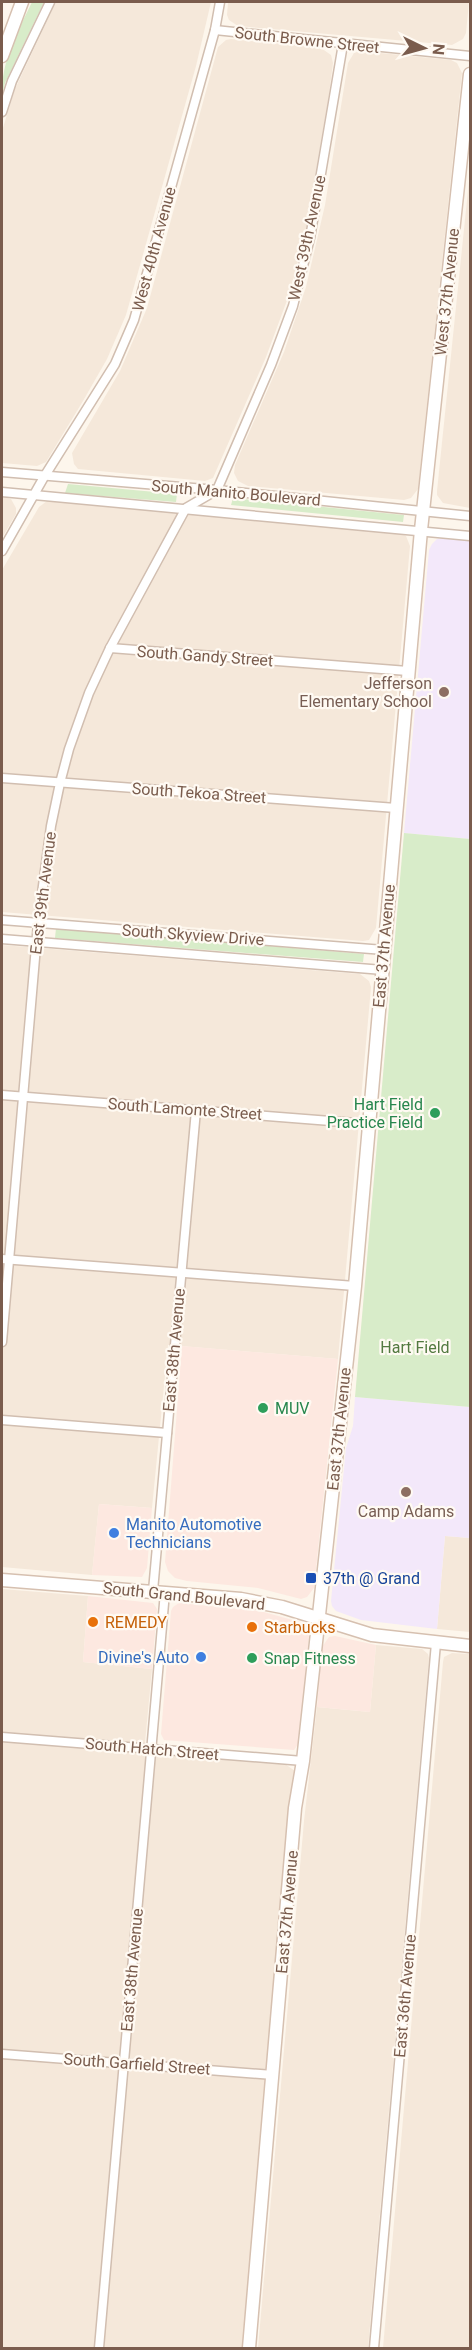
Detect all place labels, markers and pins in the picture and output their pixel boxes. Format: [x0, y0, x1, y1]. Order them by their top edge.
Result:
place label: Jefferson Elementary School [299, 674, 432, 711]
marker: Jefferson Elementary School [437, 685, 451, 699]
place label: Hart Field Practice Field [327, 1095, 423, 1132]
marker: Hart Field Practice Field [428, 1106, 442, 1120]
place label: MUV [275, 1399, 310, 1418]
marker: MUV [256, 1401, 270, 1415]
marker: Camp Adams [399, 1485, 413, 1499]
place label: Camp Adams [358, 1502, 454, 1521]
place label: Manito Automotive Technicians [126, 1515, 261, 1552]
marker: Manito Automotive Technicians [107, 1526, 121, 1540]
place label: 37th @ Grand [323, 1569, 420, 1588]
marker: 37th @ Grand [304, 1571, 318, 1585]
place label: REMEDY [105, 1613, 167, 1632]
marker: REMEDY [86, 1615, 100, 1629]
place label: Starbucks [264, 1618, 335, 1637]
marker: Starbucks [245, 1620, 259, 1634]
place label: Divine's Auto [98, 1648, 189, 1667]
place label: Snap Fitness [264, 1649, 356, 1668]
marker: Divine's Auto [194, 1650, 208, 1664]
marker: Snap Fitness [245, 1651, 259, 1665]

